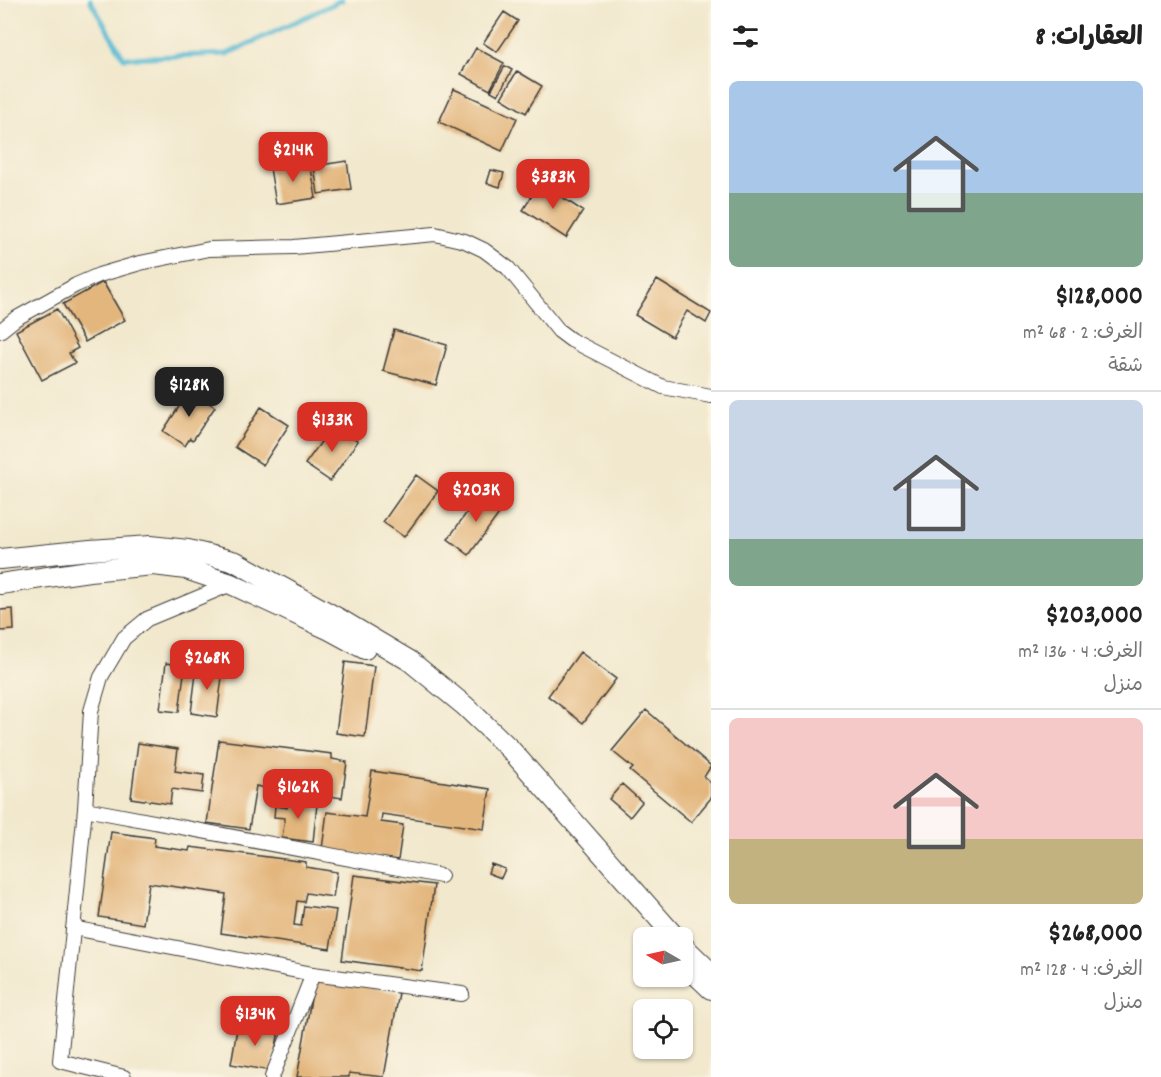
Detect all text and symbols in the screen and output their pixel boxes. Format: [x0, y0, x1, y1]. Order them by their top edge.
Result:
icon: filters [729, 20, 762, 53]
text: العقارات: 8 [1035, 20, 1143, 57]
icon: home [882, 120, 990, 228]
pin: $214K [251, 132, 335, 183]
text: $214K [273, 137, 313, 165]
pin: $383K [511, 159, 595, 210]
text: $383K [530, 164, 576, 192]
text: $128,000 [1055, 279, 1143, 316]
text: الغرف: 2 · 68 m² [1023, 320, 1143, 348]
text: شقة [1108, 353, 1143, 381]
pin: $128K [147, 367, 231, 418]
text: $128K [169, 372, 209, 400]
pin: $133K [290, 402, 374, 453]
text: $133K [311, 407, 353, 435]
icon: home [882, 439, 990, 547]
pin: $203K [434, 472, 518, 523]
text: $203K [452, 477, 500, 505]
text: $203,000 [1045, 598, 1143, 635]
text: الغرف: 4 · 136 m² [1018, 639, 1143, 667]
pin: $268K [165, 640, 249, 691]
text: $268K [184, 645, 230, 673]
text: منزل [1104, 672, 1143, 700]
icon: home [882, 757, 990, 865]
pin: $162K [256, 769, 340, 820]
text: $162K [277, 774, 319, 802]
text: $268,000 [1048, 916, 1143, 953]
north arrow [633, 927, 693, 987]
map controls [633, 927, 693, 1059]
text: الغرف: 4 · 128 m² [1020, 957, 1143, 985]
text: منزل [1104, 990, 1143, 1018]
pin: $134K [213, 996, 297, 1047]
button: locate [633, 999, 693, 1059]
text: $134K [235, 1001, 275, 1029]

